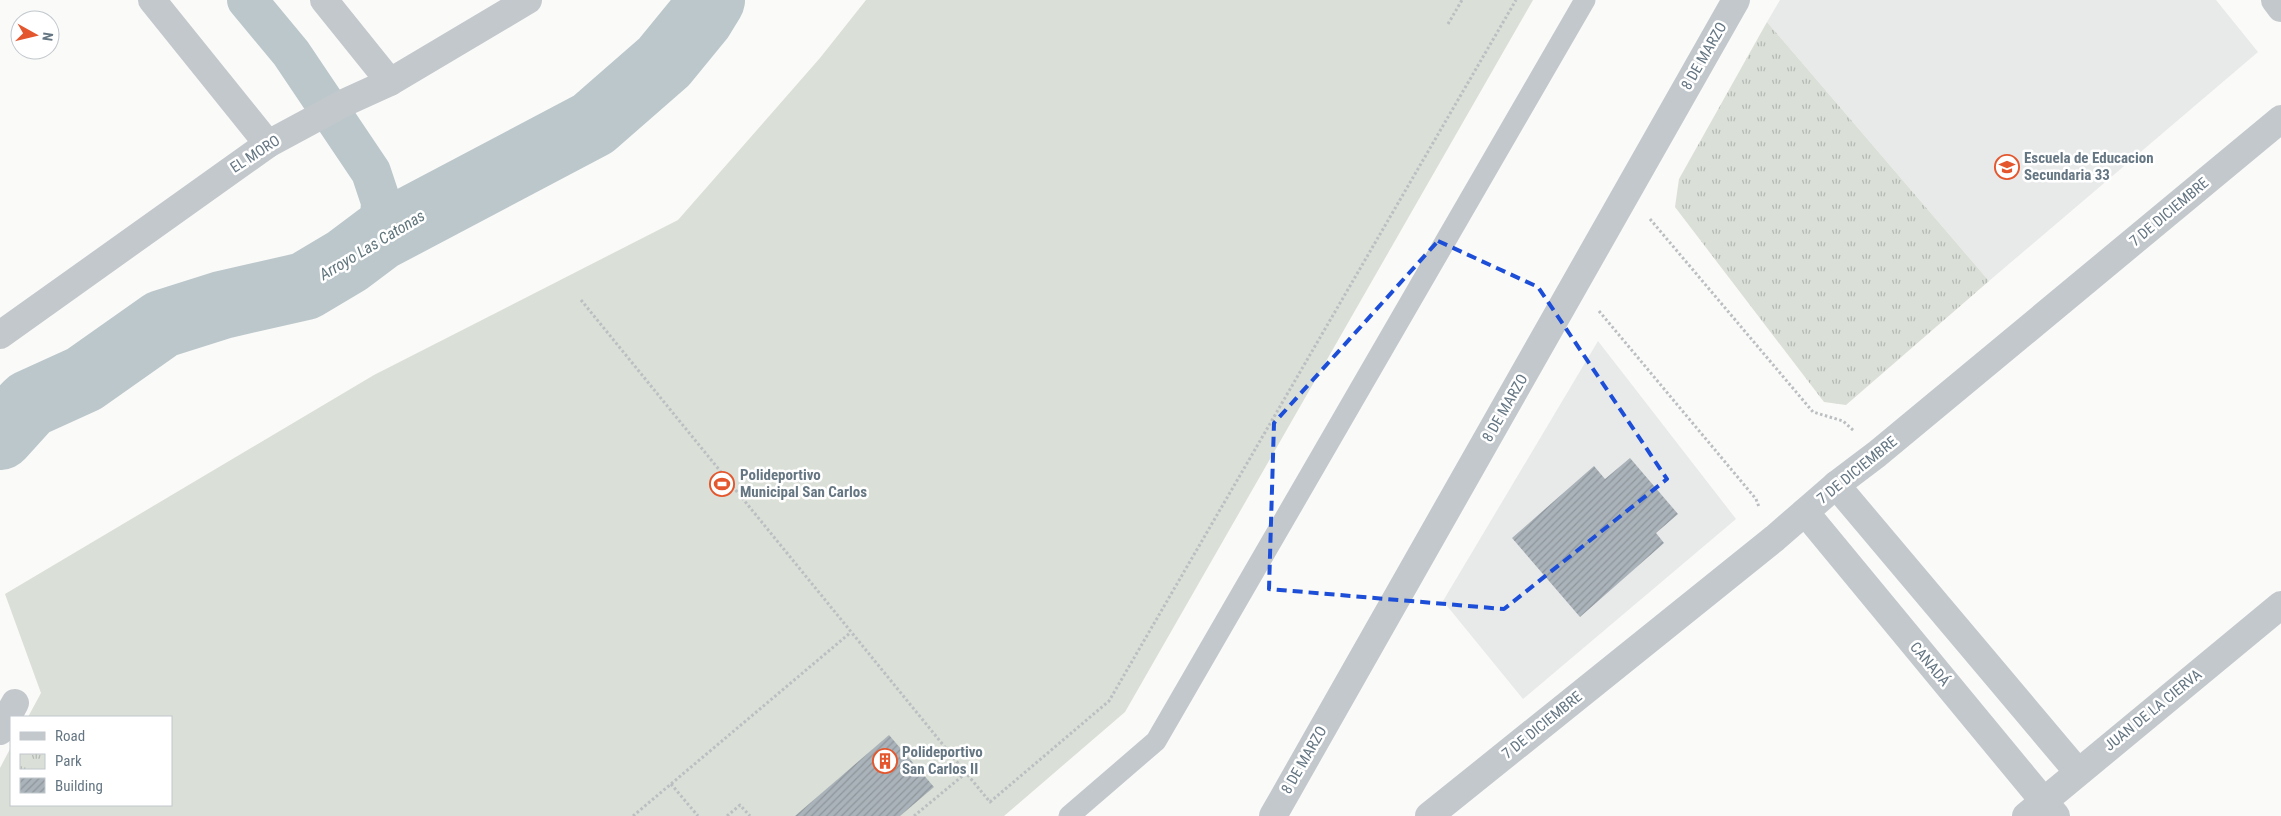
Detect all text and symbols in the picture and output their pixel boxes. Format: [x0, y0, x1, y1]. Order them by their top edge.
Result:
north arrow [10, 10, 60, 60]
street label: 8 DE MARZO [1677, 19, 1731, 93]
text: N [39, 31, 56, 42]
street label: EL MORO [227, 131, 283, 177]
place label: Escuela de Educacion Secundaria 33 [2024, 149, 2154, 184]
school or university icon: Escuela de Educacion Secundaria 33 [1994, 154, 2020, 180]
street label: 7 DE DICIEMBRE [2126, 174, 2212, 250]
water label: Arroyo Las Catonas [315, 206, 428, 284]
street label: 8 DE MARZO [1478, 371, 1532, 445]
street label: 7 DE DICIEMBRE [1814, 432, 1900, 508]
place label: Polideportivo Municipal San Carlos [740, 466, 867, 501]
sports icon: Polideportivo Municipal San Carlos [709, 471, 735, 497]
street label: CANADÁ [1906, 638, 1954, 690]
street label: JUAN DE LA CIERVA [2101, 665, 2205, 755]
street label: 7 DE DICIEMBRE [1499, 687, 1585, 763]
legend [10, 716, 172, 806]
street label: 8 DE MARZO [1277, 723, 1331, 797]
text: Road [55, 727, 85, 745]
place label: Polideportivo San Carlos II [902, 743, 983, 778]
building icon: Polideportivo San Carlos II [872, 748, 898, 774]
text: Park [55, 752, 82, 770]
text: Building [55, 777, 103, 795]

